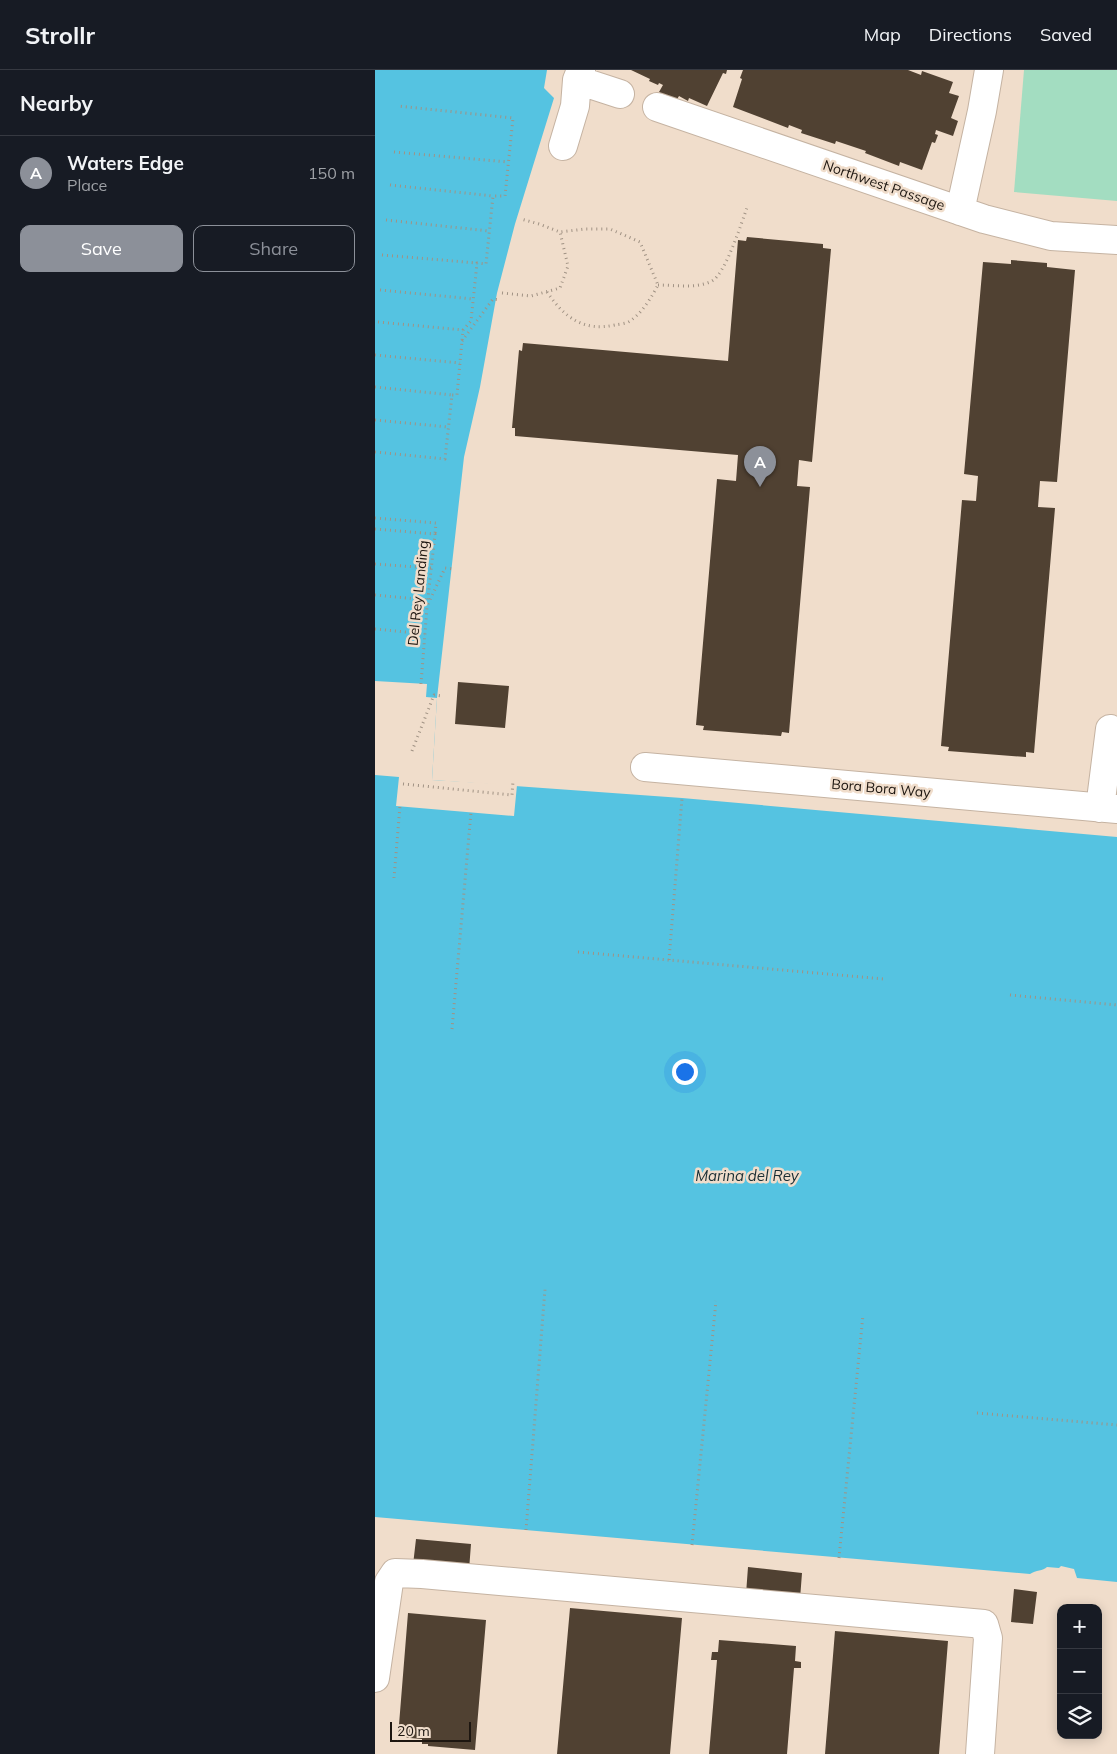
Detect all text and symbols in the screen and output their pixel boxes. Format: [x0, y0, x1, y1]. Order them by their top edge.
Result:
text: Strollr [25, 20, 95, 50]
text: Map [864, 23, 901, 46]
text: Directions [929, 23, 1012, 46]
text: Saved [1040, 23, 1092, 46]
text: Nearby [20, 90, 93, 116]
text: Waters Edge [67, 151, 184, 175]
street label: Northwest Passage [821, 156, 947, 214]
text: A [30, 163, 42, 183]
text: 150 m [308, 163, 355, 183]
text: Place [67, 175, 107, 195]
button: Save [20, 225, 183, 272]
button: Share [193, 225, 355, 272]
pin: A [744, 446, 776, 487]
street label: Del Rey Landing [404, 539, 432, 647]
street label: Bora Bora Way [831, 775, 932, 801]
your location [672, 1059, 698, 1085]
water label: Marina del Rey [695, 1166, 800, 1185]
map controls [1057, 1604, 1102, 1739]
button: + [1057, 1604, 1102, 1649]
button: − [1057, 1649, 1102, 1694]
button: layers [1057, 1694, 1102, 1739]
scale bar [390, 1719, 471, 1742]
text: 20 m [397, 1722, 430, 1740]

